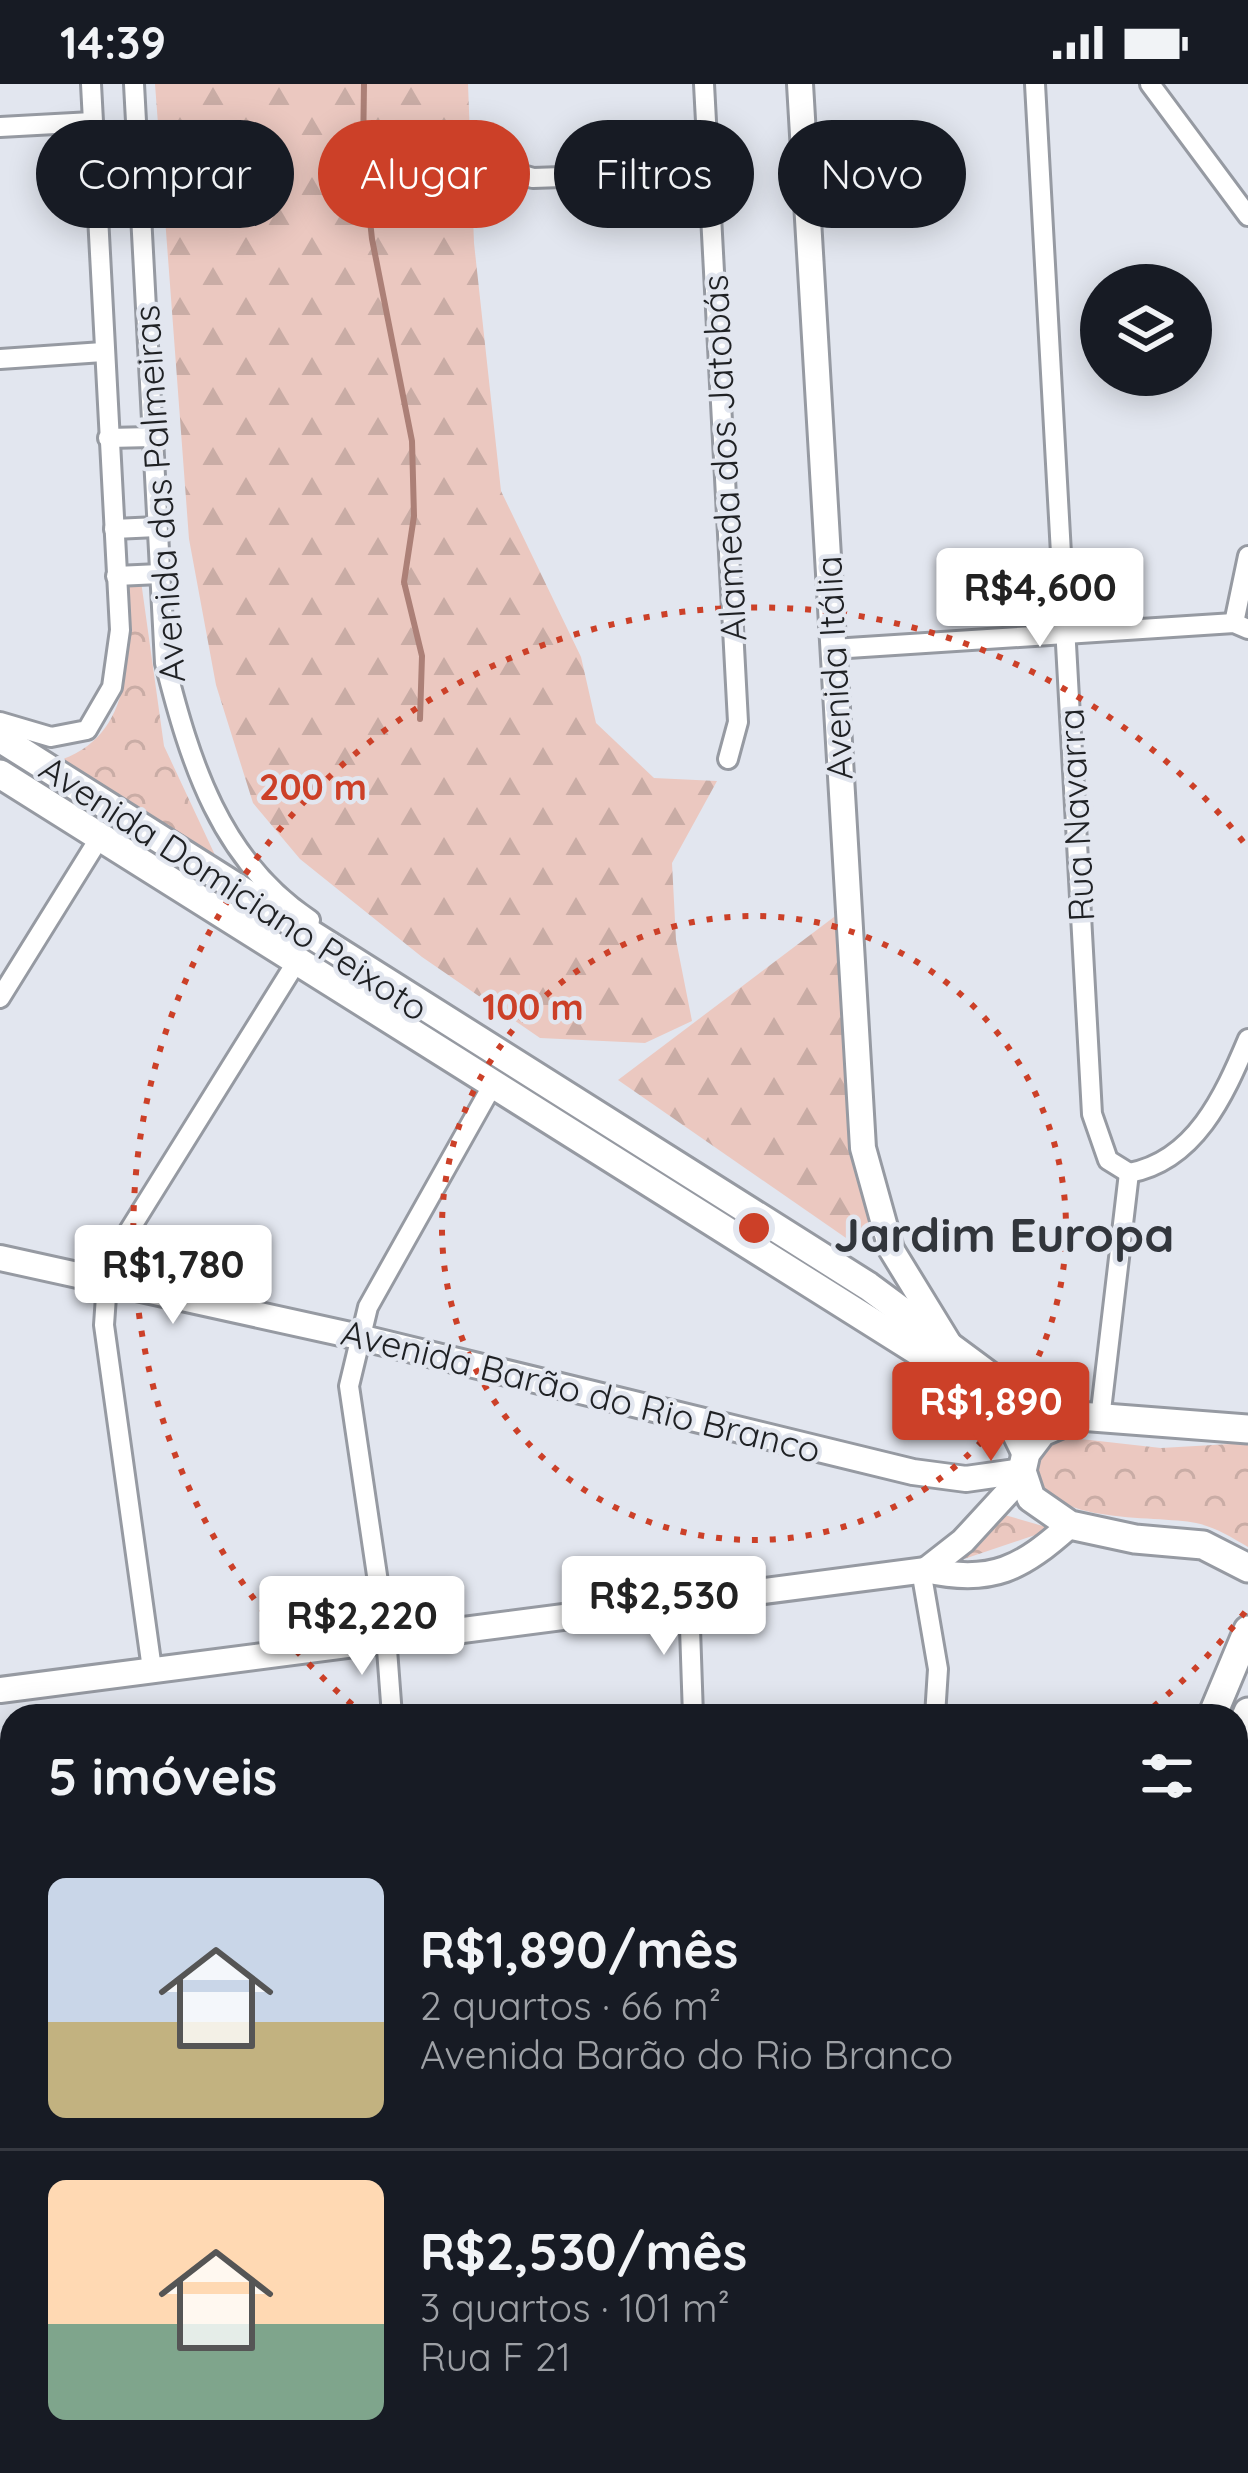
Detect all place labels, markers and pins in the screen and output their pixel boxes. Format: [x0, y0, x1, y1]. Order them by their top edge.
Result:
pin: R$4,600 [929, 548, 1151, 650]
centre of rings [733, 1207, 775, 1249]
pin: R$1,780 [62, 1225, 284, 1327]
pin: R$1,890 [880, 1362, 1102, 1464]
pin: R$2,530 [553, 1556, 775, 1658]
pin: R$2,220 [251, 1576, 473, 1678]

